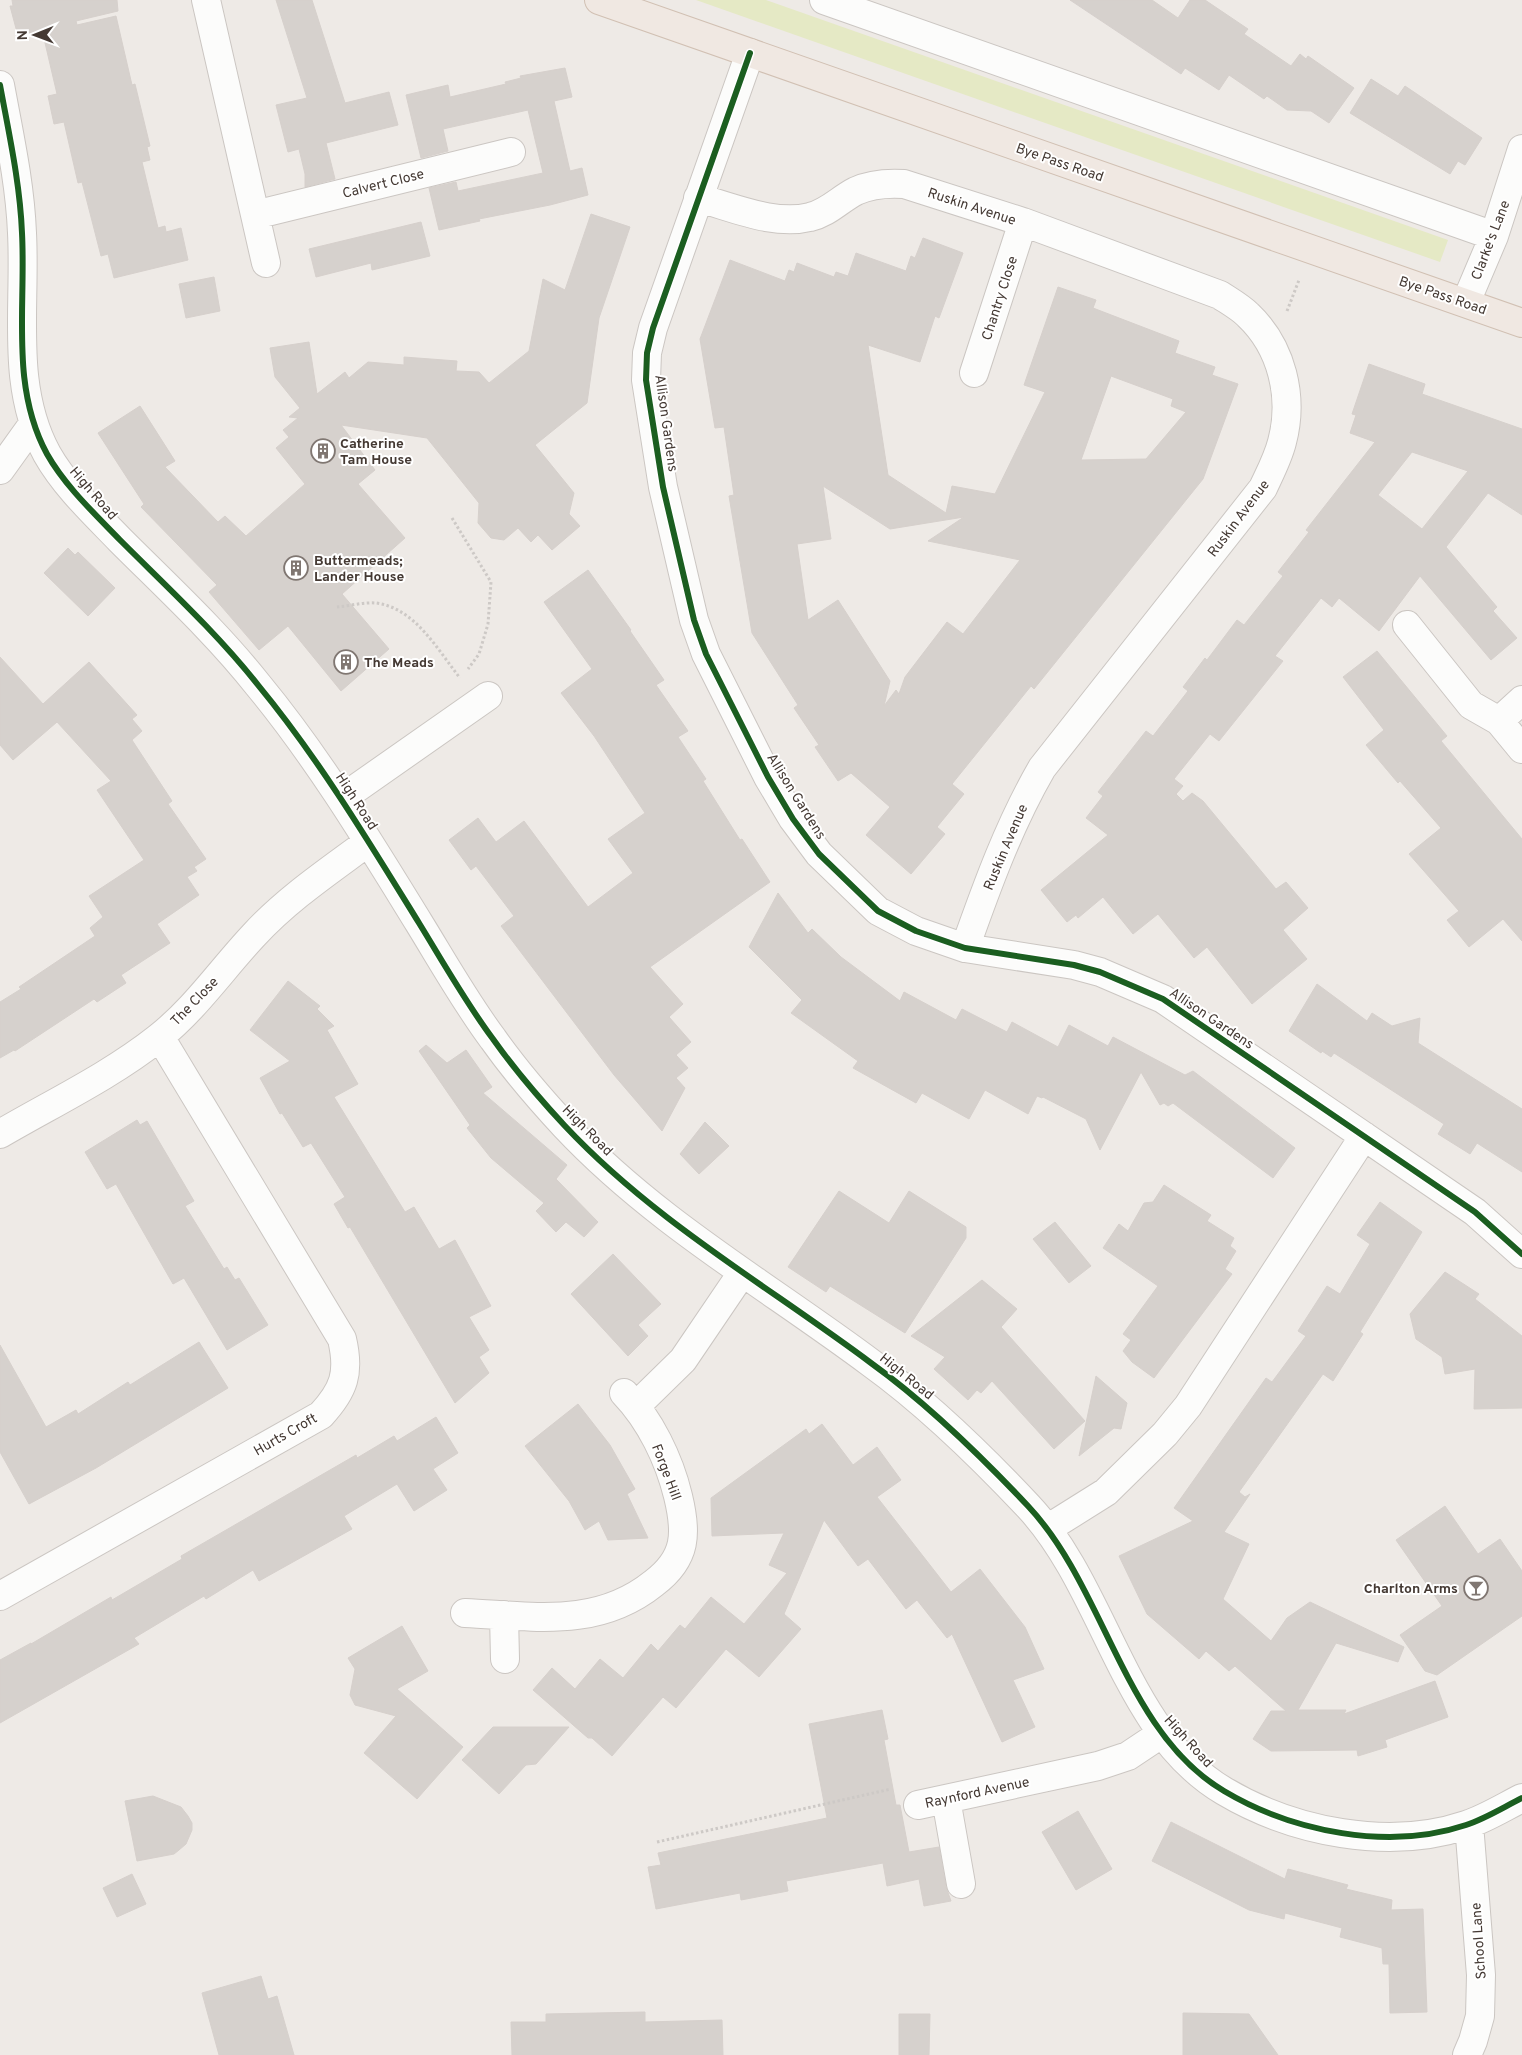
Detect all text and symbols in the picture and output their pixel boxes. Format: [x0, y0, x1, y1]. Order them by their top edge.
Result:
north arrow [10, 10, 60, 60]
text: N [15, 30, 32, 40]
street label: Bye Pass Road [1013, 140, 1106, 186]
street label: Calvert Close [341, 166, 426, 203]
street label: Ruskin Avenue [925, 185, 1018, 230]
street label: Clarke's Lane [1468, 198, 1514, 283]
street label: Chantry Close [979, 254, 1022, 343]
street label: Bye Pass Road [1396, 273, 1489, 319]
street label: Allison Gardens [650, 374, 681, 473]
place label: Catherine Tam House [340, 436, 412, 469]
building icon: Catherine Tam House [310, 438, 336, 464]
street label: High Road [65, 464, 121, 524]
street label: Ruskin Avenue [1205, 477, 1274, 561]
place label: Buttermeads; Lander House [314, 553, 404, 586]
building icon: Buttermeads; Lander House [283, 555, 309, 581]
building icon: The Meads [333, 649, 359, 675]
place label: The Meads [364, 655, 434, 672]
street label: Allison Gardens [763, 751, 829, 843]
street label: High Road [331, 770, 381, 834]
street label: Ruskin Avenue [981, 802, 1032, 893]
street label: The Close [168, 974, 223, 1030]
street label: Allison Gardens [1166, 985, 1257, 1054]
street label: High Road [558, 1102, 616, 1160]
street label: High Road [876, 1350, 937, 1404]
street label: Hurts Croft [251, 1410, 320, 1460]
street label: Forge Hill [647, 1442, 684, 1503]
bar icon: Charlton Arms [1463, 1575, 1489, 1601]
place label: Charlton Arms [1364, 1581, 1458, 1598]
street label: High Road [1160, 1712, 1216, 1772]
street label: Raynford Avenue [923, 1774, 1031, 1813]
street label: School Lane [1468, 1902, 1491, 1980]

